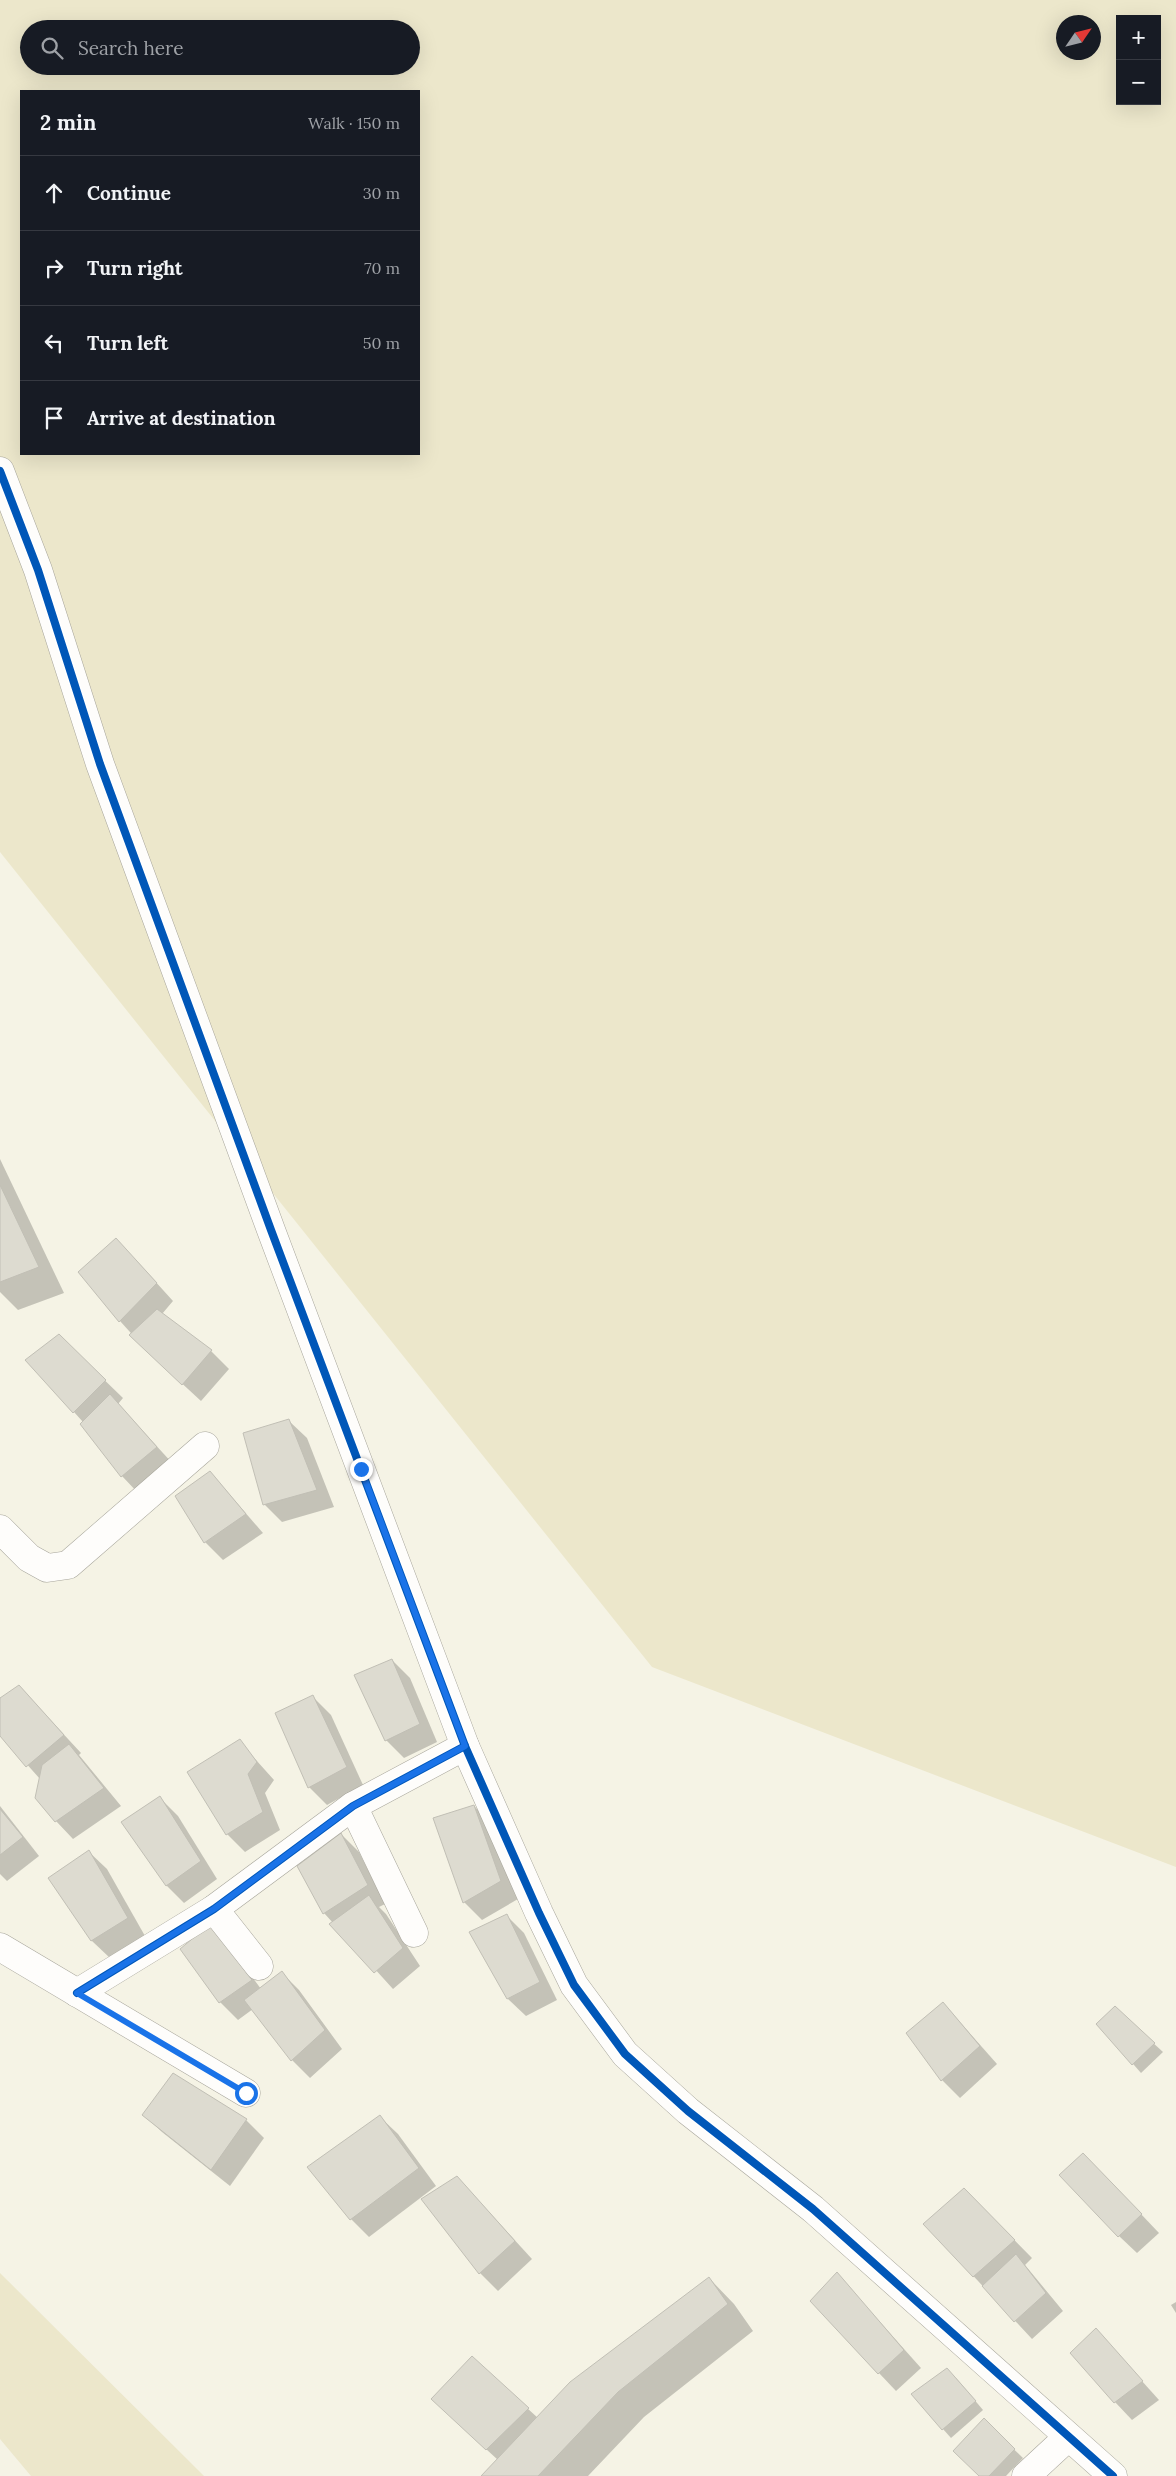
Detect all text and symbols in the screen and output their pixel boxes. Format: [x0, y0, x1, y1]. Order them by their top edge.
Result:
north arrow [1056, 15, 1101, 60]
map controls [1116, 15, 1161, 105]
button: + [1116, 15, 1161, 60]
search box [20, 20, 420, 75]
icon: search [38, 34, 66, 62]
text: Search here [78, 36, 184, 60]
button: − [1116, 60, 1161, 105]
text: 2 min [40, 109, 96, 136]
text: Walk · 150 m [308, 113, 400, 133]
icon: ahead [40, 179, 68, 207]
text: Continue [87, 181, 171, 205]
text: 30 m [363, 183, 400, 203]
icon: right [40, 254, 68, 282]
text: Turn right [87, 256, 183, 280]
text: 70 m [364, 258, 400, 278]
icon: left [40, 329, 68, 357]
text: Turn left [87, 331, 168, 355]
text: 50 m [363, 333, 400, 353]
icon: arrive [40, 404, 68, 432]
text: Arrive at destination [87, 406, 276, 430]
route end [350, 1458, 373, 1481]
route start [235, 2082, 258, 2105]

